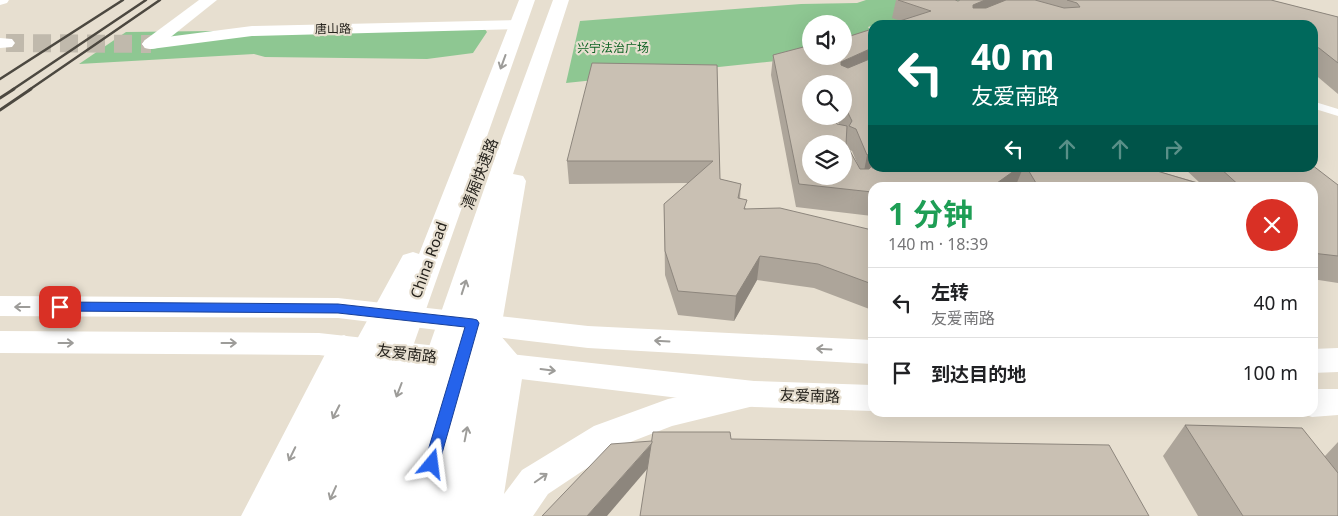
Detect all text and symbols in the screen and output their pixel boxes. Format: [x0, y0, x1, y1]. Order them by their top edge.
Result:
map controls [802, 15, 852, 185]
button: sound [802, 15, 852, 65]
street label: 唐山路 [315, 20, 351, 37]
text: 40 m [971, 33, 1054, 80]
park label: 兴宁法治广场 [577, 39, 649, 56]
icon: left [888, 40, 953, 105]
one-way arrow [498, 53, 507, 69]
button: search [802, 75, 852, 125]
text: 友爱南路 [971, 80, 1059, 110]
street label: 清厢快速路 [456, 135, 502, 212]
button: layers [802, 135, 852, 185]
icon: left [1000, 135, 1028, 163]
icon: ahead [1053, 135, 1081, 163]
icon: ahead [1106, 135, 1134, 163]
icon: right [1159, 135, 1187, 163]
text: 1 分钟 [888, 193, 973, 234]
button: close [1246, 199, 1298, 251]
street label: China Road [405, 219, 451, 301]
text: 140 m · 18:39 [888, 233, 988, 255]
one-way arrow [460, 279, 470, 295]
text: 左转 [931, 279, 969, 305]
pin [39, 286, 81, 328]
icon: left [888, 289, 916, 317]
text: 40 m [1254, 290, 1298, 316]
icon: arrive [46, 293, 74, 321]
one-way arrow [14, 302, 30, 312]
text: 友爱南路 [931, 307, 995, 329]
one-way arrow [654, 336, 670, 345]
one-way arrow [58, 338, 74, 347]
one-way arrow [220, 339, 236, 348]
street label: 友爱南路 [376, 339, 438, 367]
one-way arrow [816, 345, 832, 354]
icon: arrive [888, 359, 916, 387]
text: 100 m [1243, 360, 1298, 386]
text: 到达目的地 [931, 361, 1026, 387]
one-way arrow [539, 365, 555, 375]
one-way arrow [394, 381, 403, 397]
street label: 友爱南路 [780, 384, 840, 406]
one-way arrow [331, 404, 340, 419]
one-way arrow [461, 426, 471, 442]
position arrow [405, 437, 457, 489]
one-way arrow [287, 446, 297, 461]
one-way arrow [534, 473, 548, 483]
one-way arrow [328, 485, 337, 500]

